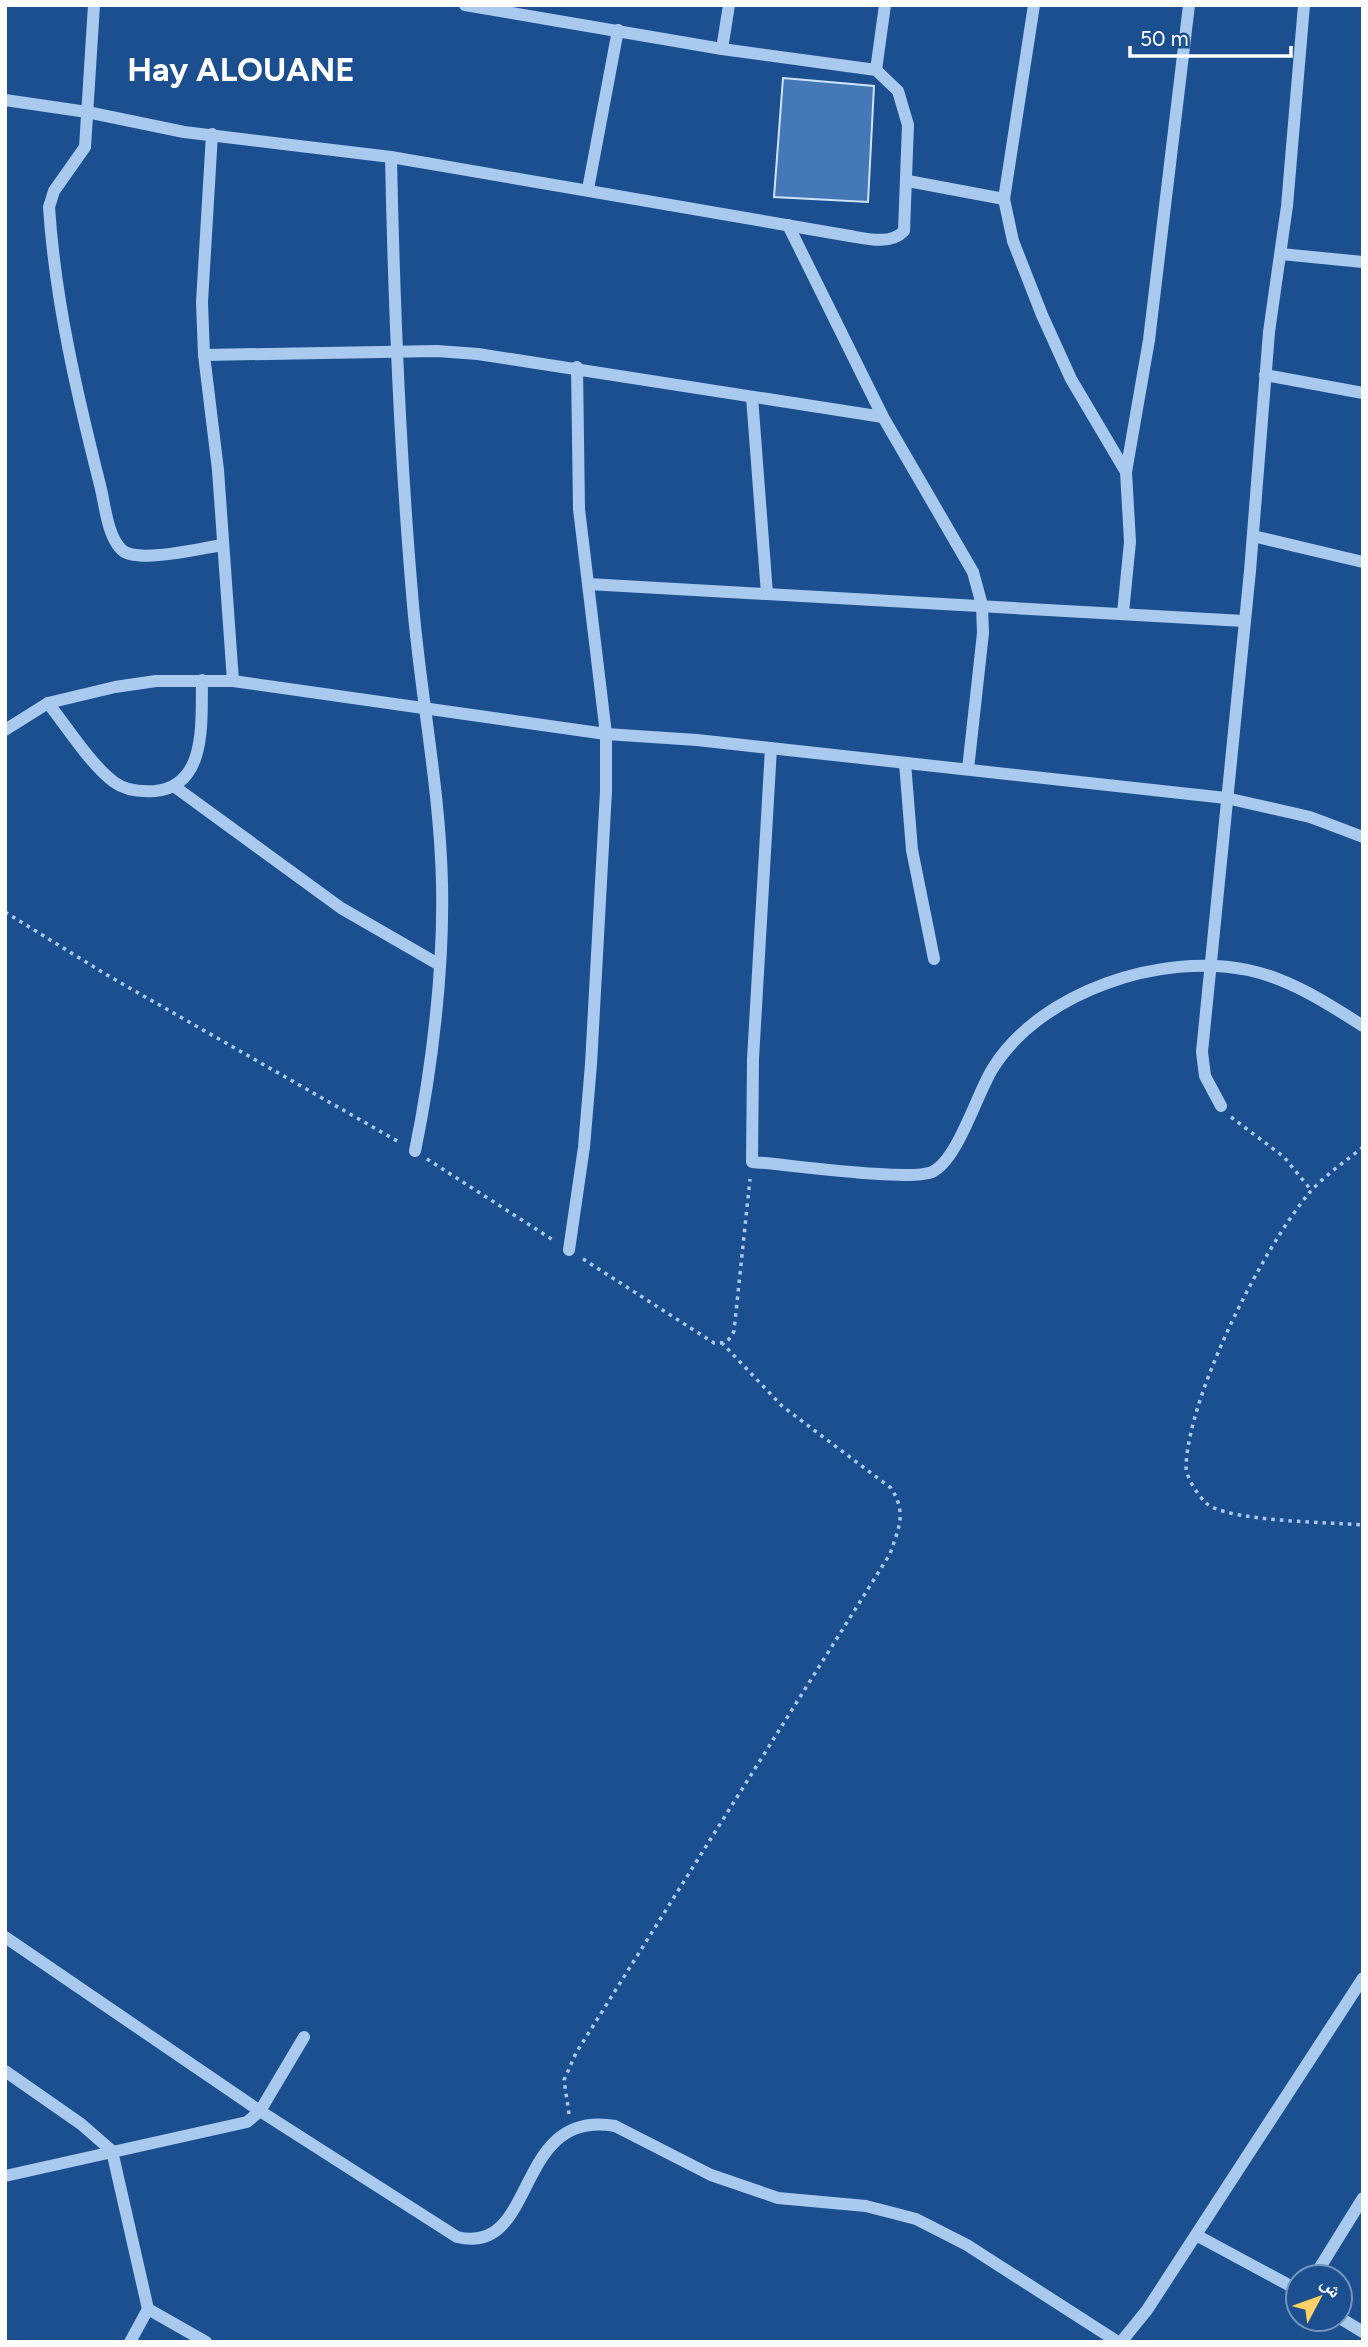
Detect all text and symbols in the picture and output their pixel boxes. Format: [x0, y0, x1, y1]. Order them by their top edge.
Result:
scale bar [1130, 14, 1291, 58]
text: 50 m [1140, 26, 1189, 51]
district label: Hay ALOUANE [127, 50, 355, 89]
north arrow [1284, 2263, 1354, 2333]
text: ش [1316, 2272, 1347, 2302]

